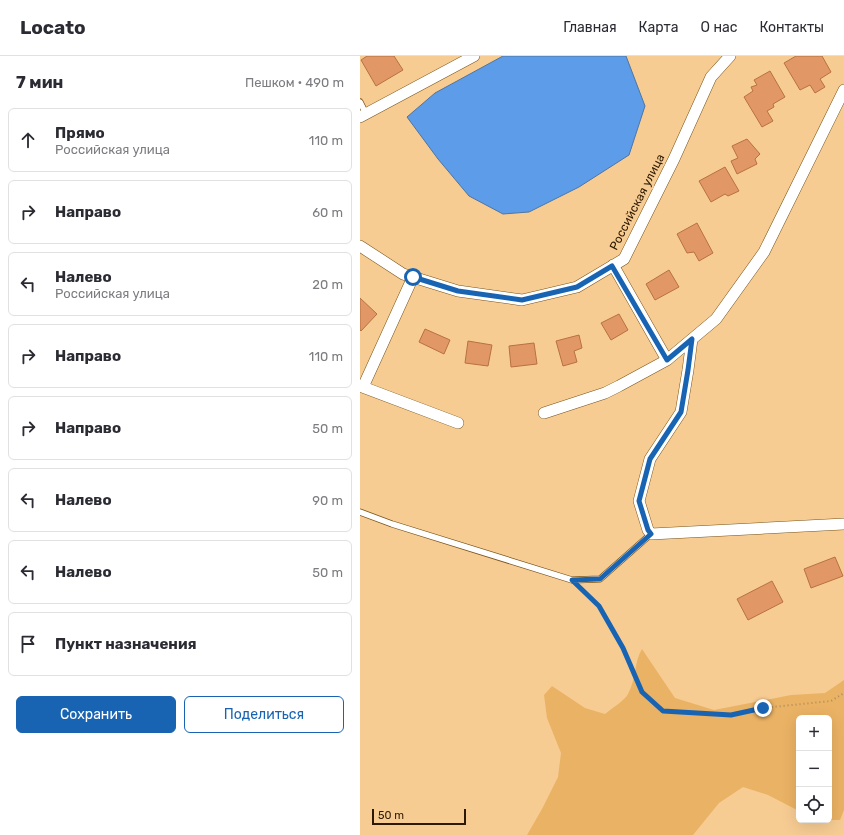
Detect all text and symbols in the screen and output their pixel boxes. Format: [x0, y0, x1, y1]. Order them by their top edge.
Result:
text: Locato [20, 16, 86, 39]
text: Главная [563, 19, 617, 36]
text: Карта [639, 19, 679, 36]
text: О нас [701, 19, 737, 36]
text: Контакты [759, 19, 824, 36]
text: 7 мин [16, 72, 63, 92]
text: Пешком · 490 m [245, 75, 344, 90]
text: Прямо [55, 124, 105, 142]
icon: ahead [17, 129, 39, 151]
text: 110 m [309, 133, 343, 148]
text: Российская улица [55, 142, 170, 157]
street label: Российская улица [607, 152, 667, 252]
icon: right [17, 201, 39, 223]
text: Направо [55, 203, 121, 221]
text: 60 m [312, 205, 343, 220]
text: Налево [55, 268, 112, 286]
route start [404, 268, 422, 286]
icon: left [17, 273, 39, 295]
text: 20 m [312, 277, 343, 292]
text: Российская улица [55, 286, 170, 301]
icon: right [17, 345, 39, 367]
text: Направо [55, 347, 121, 365]
text: 110 m [309, 349, 343, 364]
icon: right [17, 417, 39, 439]
text: Направо [55, 419, 121, 437]
text: 50 m [312, 421, 343, 436]
icon: left [17, 489, 39, 511]
text: Налево [55, 491, 112, 509]
text: 90 m [312, 493, 343, 508]
icon: left [17, 561, 39, 583]
text: Налево [55, 563, 112, 581]
text: 50 m [312, 565, 343, 580]
icon: arrive [17, 633, 39, 655]
text: Пункт назначения [55, 635, 197, 653]
button: Сохранить [16, 696, 176, 733]
button: Поделиться [184, 696, 344, 733]
route end [754, 699, 772, 717]
map controls [796, 715, 832, 823]
button: + [796, 715, 832, 751]
button: − [796, 751, 832, 787]
button: locate [796, 787, 832, 823]
scale bar [372, 807, 466, 826]
text: 50 m [378, 809, 404, 822]

